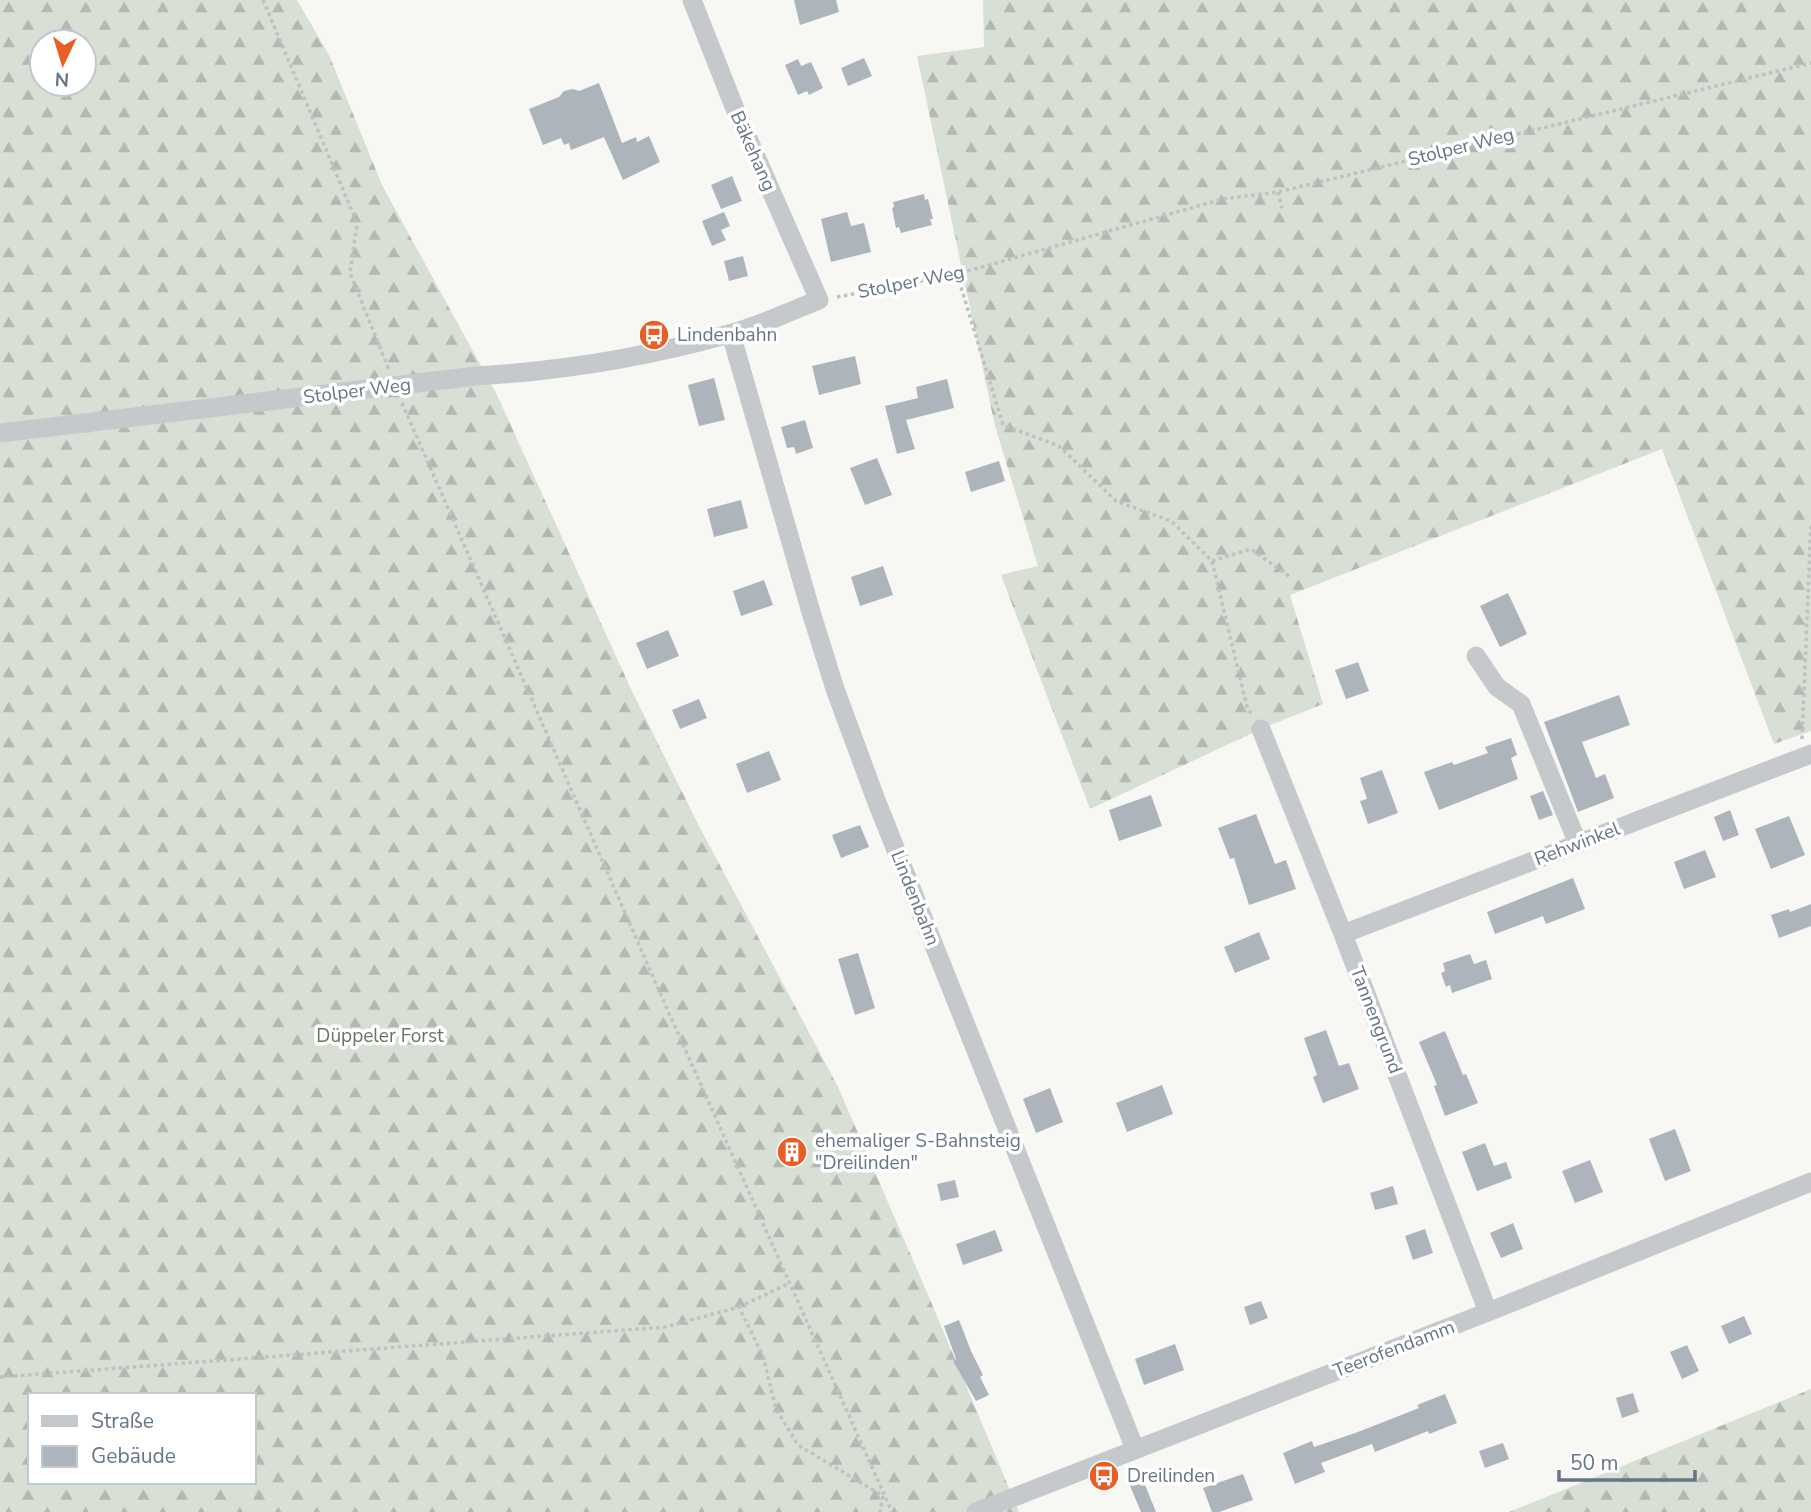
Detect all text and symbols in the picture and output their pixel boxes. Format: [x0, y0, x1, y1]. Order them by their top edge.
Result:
north arrow [28, 28, 98, 98]
text: N [54, 65, 70, 92]
street label: Bäkehang [724, 107, 782, 195]
street label: Stolper Weg [1405, 121, 1517, 173]
street label: Stolper Weg [855, 259, 967, 305]
bus stop icon: Lindenbahn [637, 318, 671, 352]
place label: Lindenbahn [677, 322, 777, 348]
street label: Stolper Weg [302, 371, 412, 411]
street label: Rehwinkel [1531, 816, 1624, 872]
street label: Lindenbahn [884, 847, 946, 949]
street label: Tannengrund [1344, 963, 1408, 1077]
park label: Düppeler Forst [316, 1023, 444, 1049]
place label: ehemaliger S-Bahnsteig "Dreilinden" [815, 1128, 1021, 1176]
building icon: ehemaliger S-Bahnsteig "Dreilinden" [775, 1135, 809, 1169]
street label: Teerofendamm [1330, 1314, 1458, 1384]
legend [28, 1393, 256, 1484]
text: Straße [91, 1407, 154, 1435]
scale bar [1559, 1438, 1696, 1482]
text: Gebäude [91, 1442, 176, 1470]
text: 50 m [1570, 1449, 1619, 1477]
bus stop icon: Dreilinden [1087, 1459, 1121, 1493]
place label: Dreilinden [1127, 1463, 1215, 1489]

